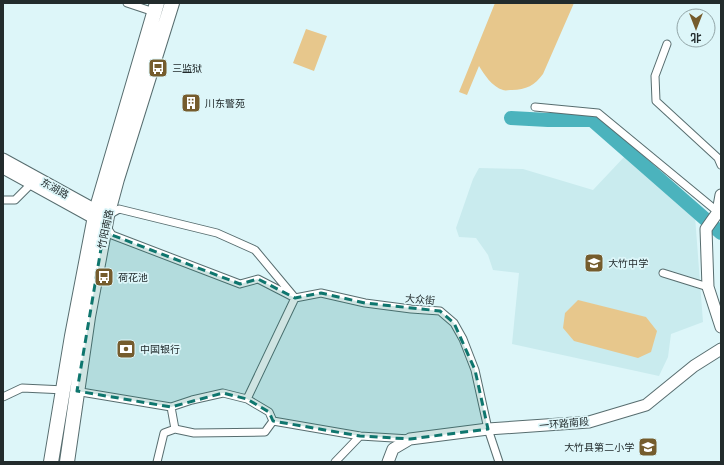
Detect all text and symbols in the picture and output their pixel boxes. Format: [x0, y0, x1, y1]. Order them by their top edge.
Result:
north arrow [676, 8, 716, 48]
text: 北 [691, 31, 702, 44]
bus stop icon: 三监狱 [147, 57, 169, 79]
place label: 三监狱 [172, 63, 202, 75]
building icon: 川东警苑 [180, 92, 202, 114]
place label: 川东警苑 [205, 98, 245, 110]
street label: 东湖路 [38, 176, 71, 201]
street label: 竹阳南路 [96, 208, 116, 250]
school or university icon: 大竹中学 [583, 252, 605, 274]
place label: 大竹中学 [608, 258, 648, 270]
bus stop icon: 荷花池 [93, 266, 115, 288]
place label: 荷花池 [118, 272, 148, 284]
street label: 大众街 [404, 293, 435, 307]
bank icon: 中国银行 [115, 338, 137, 360]
place label: 中国银行 [140, 344, 180, 356]
street label: 一环路南段 [539, 416, 590, 432]
school or university icon: 大竹县第二小学 [637, 436, 659, 458]
place label: 大竹县第二小学 [564, 442, 634, 454]

